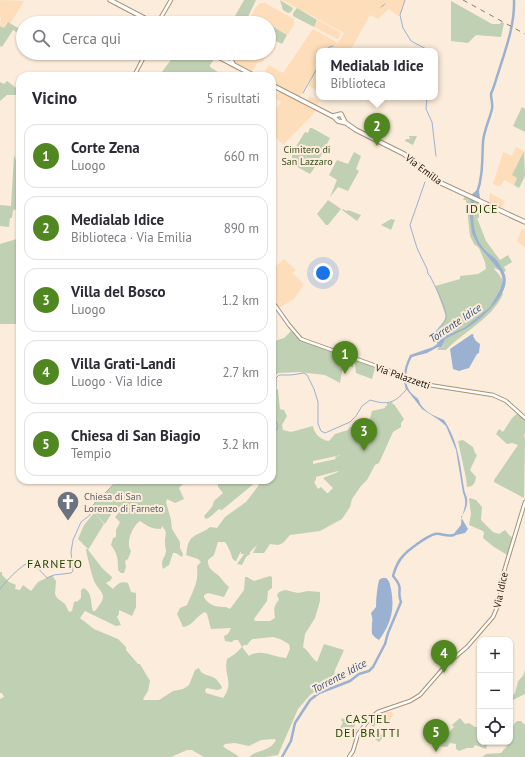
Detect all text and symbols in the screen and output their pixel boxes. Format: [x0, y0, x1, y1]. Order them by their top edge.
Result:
search box [16, 16, 276, 60]
icon: search [30, 27, 52, 49]
text: Cerca qui [62, 29, 121, 48]
popup [316, 48, 438, 100]
text: Medialab Idice [330, 56, 424, 75]
text: Biblioteca [330, 75, 386, 92]
text: Vicino [32, 87, 77, 109]
text: 5 risultati [207, 90, 260, 107]
pin: 2 [364, 113, 390, 146]
text: Corte Zena [71, 138, 140, 157]
park label: Cimitero di San Lazzaro [282, 143, 333, 168]
text: 1 [42, 148, 50, 165]
text: 660 m [224, 148, 259, 165]
street label: Via Emilia [402, 151, 445, 187]
text: Luogo [71, 157, 105, 174]
district label: IDICE [465, 201, 499, 216]
text: Medialab Idice [71, 210, 164, 229]
text: 2 [42, 220, 50, 237]
text: 890 m [224, 220, 259, 237]
text: Biblioteca · Via Emilia [71, 229, 192, 246]
your location [313, 263, 333, 283]
text: Villa del Bosco [71, 282, 166, 301]
text: 3 [42, 292, 50, 309]
text: 1.2 km [222, 292, 259, 309]
water label: Torrente Idice [426, 300, 484, 346]
text: Luogo [71, 301, 105, 318]
pin: 1 [332, 341, 358, 374]
text: Villa Grati-Landi [71, 354, 176, 373]
street label: Via Palazzetti [373, 361, 432, 392]
text: 4 [42, 364, 50, 381]
text: 2.7 km [222, 364, 259, 381]
text: Luogo · Via Idice [71, 373, 163, 390]
pin: 3 [351, 418, 377, 451]
text: Chiesa di San Biagio [71, 426, 201, 445]
text: 5 [42, 436, 50, 453]
text: 3.2 km [222, 436, 259, 453]
text: Tempio [71, 445, 111, 462]
church icon: Chiesa di San Lorenzo di Farneto [55, 489, 81, 522]
place label: Chiesa di San Lorenzo di Farneto [84, 490, 164, 515]
district label: FARNETO [27, 556, 83, 571]
street label: Via Idice [490, 571, 511, 610]
map controls [477, 637, 513, 745]
button: + [477, 637, 513, 673]
pin: 4 [431, 640, 457, 673]
water label: Torrente Idice [309, 656, 369, 696]
button: − [477, 673, 513, 709]
button: locate [477, 709, 513, 745]
district label: CASTEL DEI BRITTI [335, 711, 401, 740]
pin: 5 [423, 719, 449, 752]

